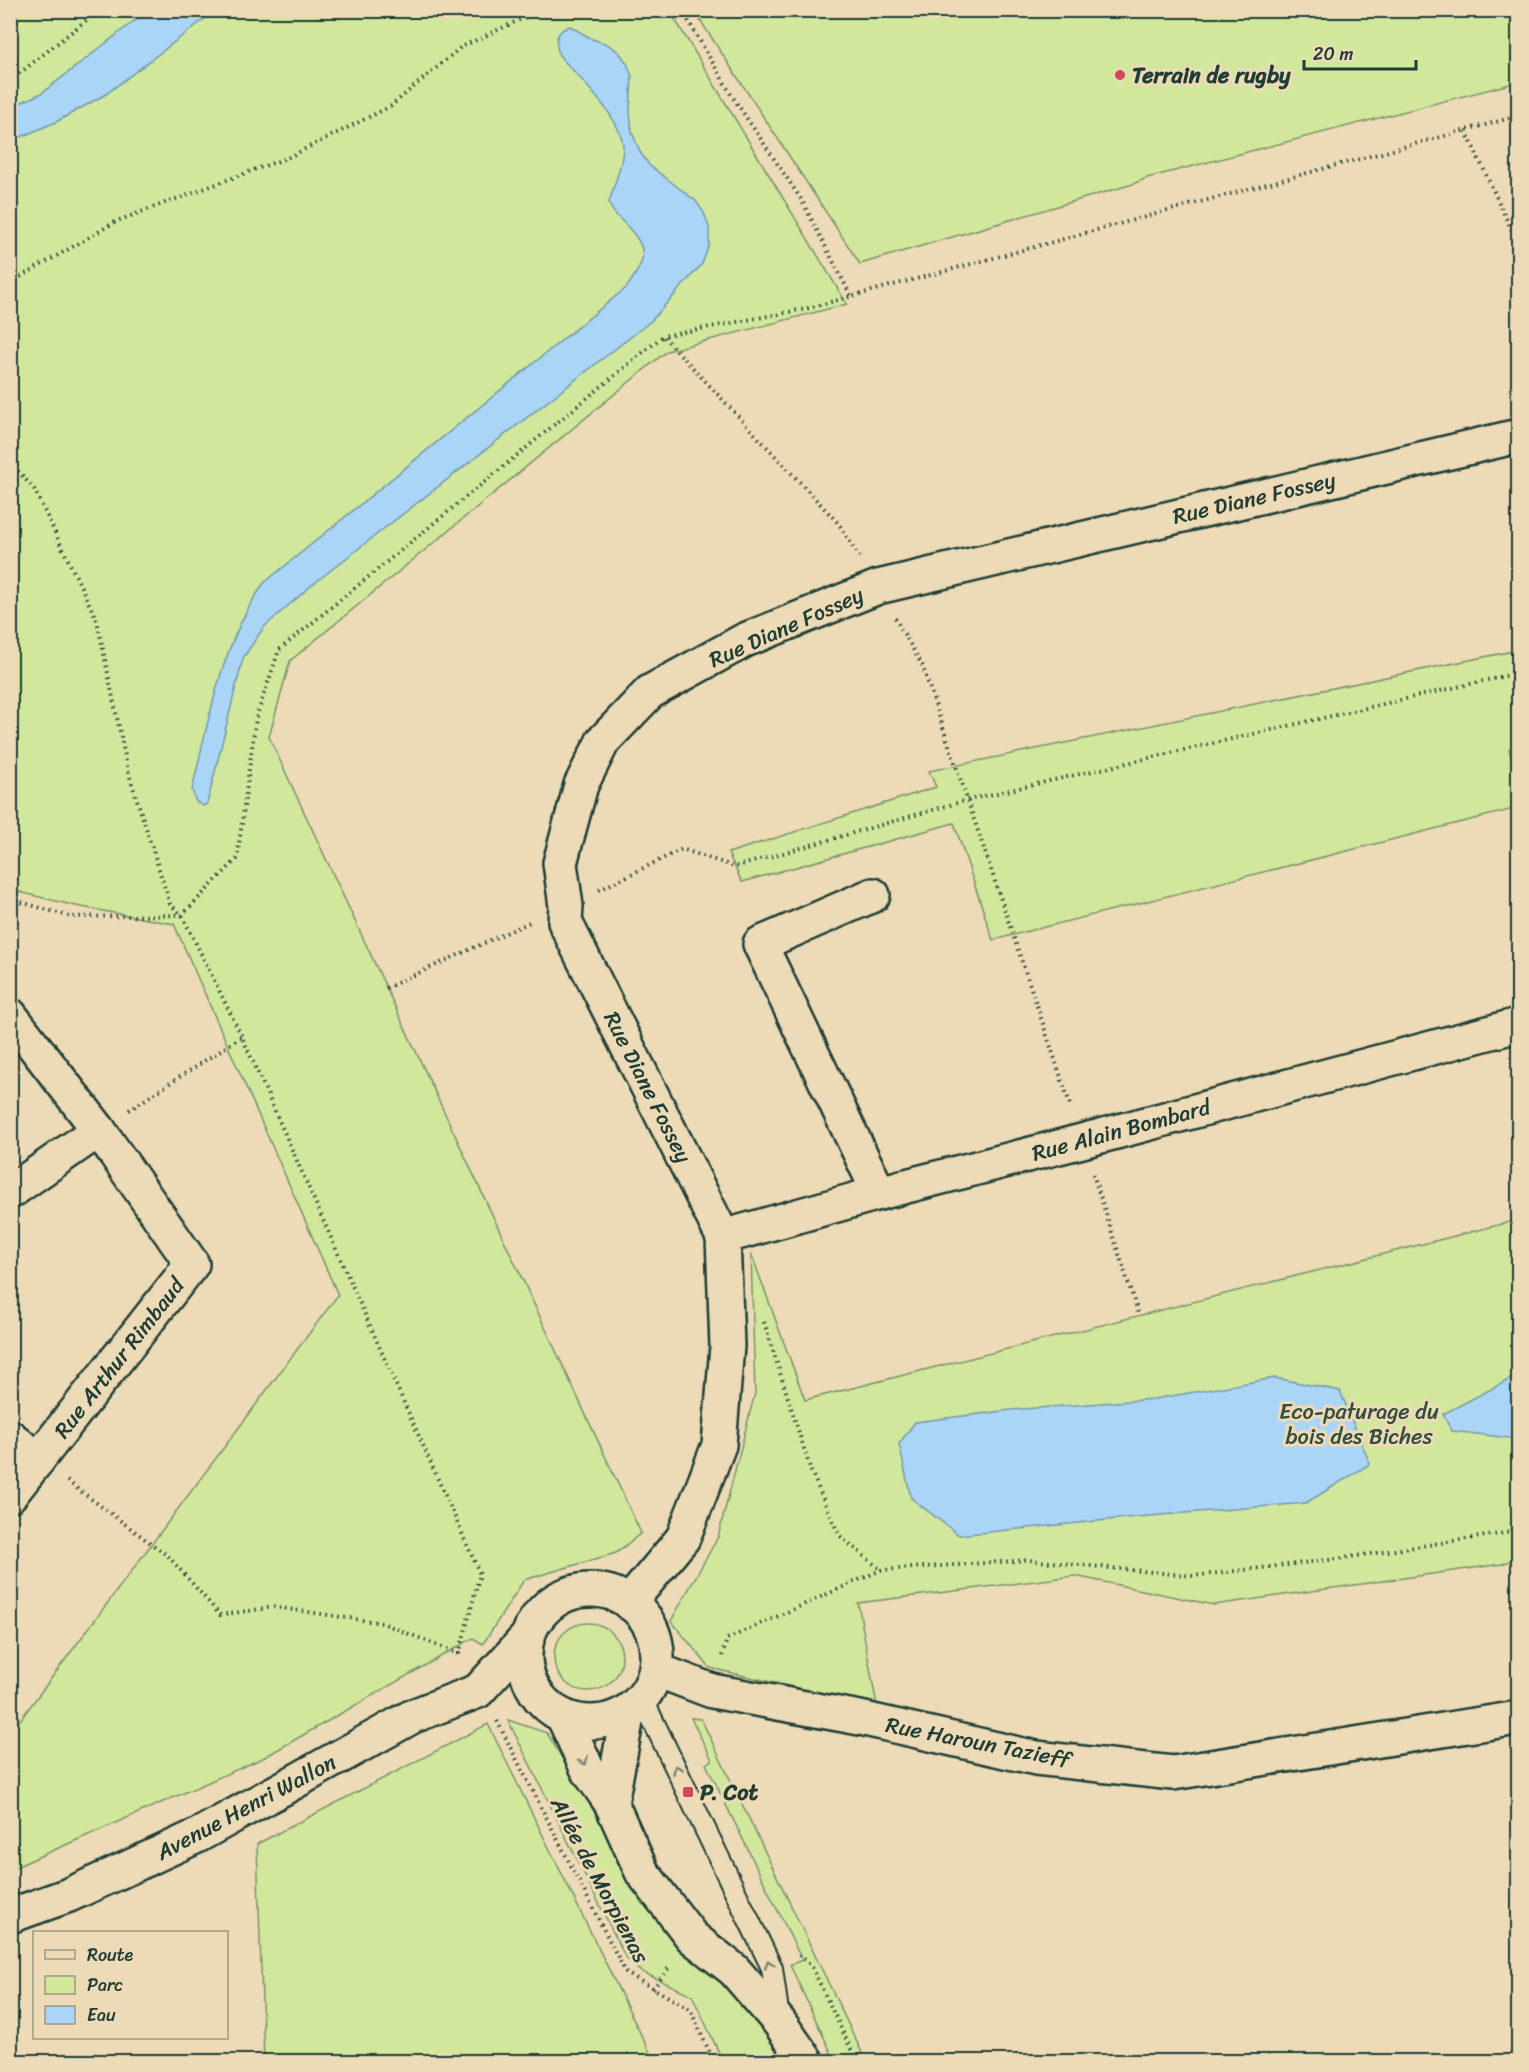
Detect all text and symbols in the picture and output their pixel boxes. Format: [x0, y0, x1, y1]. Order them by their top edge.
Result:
scale bar [1304, 33, 1416, 71]
text: 20 m [1313, 38, 1353, 70]
place label: Terrain de rugby [1132, 56, 1291, 95]
marker: Terrain de rugby [1113, 68, 1127, 82]
street label: Rue Diane Fossey [1169, 460, 1340, 536]
street label: Rue Diane Fossey [702, 575, 870, 679]
street label: Rue Diane Fossey [593, 1004, 703, 1170]
street label: Rue Alain Bombard [1027, 1087, 1216, 1173]
street label: Rue Arthur Rimbaud [43, 1268, 196, 1447]
park label: Eco-paturage du bois des Biches [1279, 1392, 1439, 1456]
street label: Rue Haroun Tazieff [883, 1705, 1077, 1780]
street label: Avenue Henri Wallon [148, 1743, 343, 1872]
one-way arrow [576, 1755, 588, 1766]
one-way arrow [673, 1765, 685, 1776]
place label: P. Cot [700, 1773, 758, 1812]
marker: P. Cot [681, 1785, 695, 1799]
street label: Allée de Morpienas [539, 1789, 661, 1971]
legend [33, 1931, 228, 2039]
text: Route [87, 1939, 134, 1971]
one-way arrow [764, 1960, 777, 1970]
text: Parc [87, 1969, 123, 2001]
text: Eau [87, 1999, 116, 2031]

